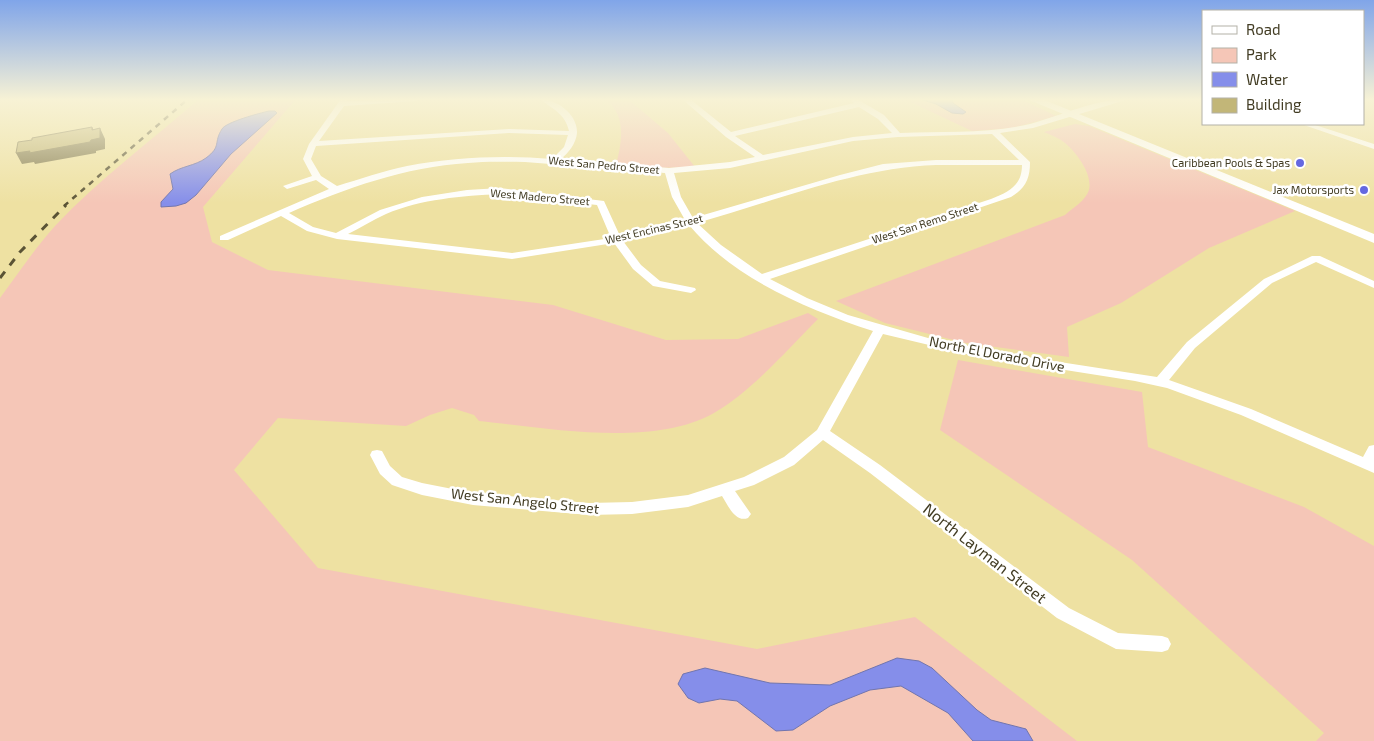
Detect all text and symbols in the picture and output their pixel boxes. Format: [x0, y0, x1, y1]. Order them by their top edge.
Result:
legend [1202, 10, 1364, 125]
text: Road [1246, 20, 1281, 38]
text: Park [1246, 45, 1277, 63]
text: Water [1246, 70, 1288, 88]
text: Building [1246, 95, 1302, 113]
street label: West San Pedro Street [548, 153, 660, 176]
place label: Caribbean Pools & Spas [1172, 156, 1290, 169]
marker: Caribbean Pools & Spas [1294, 157, 1306, 169]
place label: Jax Motorsports [1273, 183, 1354, 196]
marker: Jax Motorsports [1358, 184, 1370, 196]
street label: West Madero Street [490, 186, 590, 207]
street label: West San Remo Street [870, 199, 980, 246]
street label: West Encinas Street [604, 211, 704, 246]
street label: North El Dorado Drive [928, 332, 1066, 375]
street label: West San Angelo Street [450, 484, 600, 517]
street label: North Layman Street [920, 499, 1051, 607]

